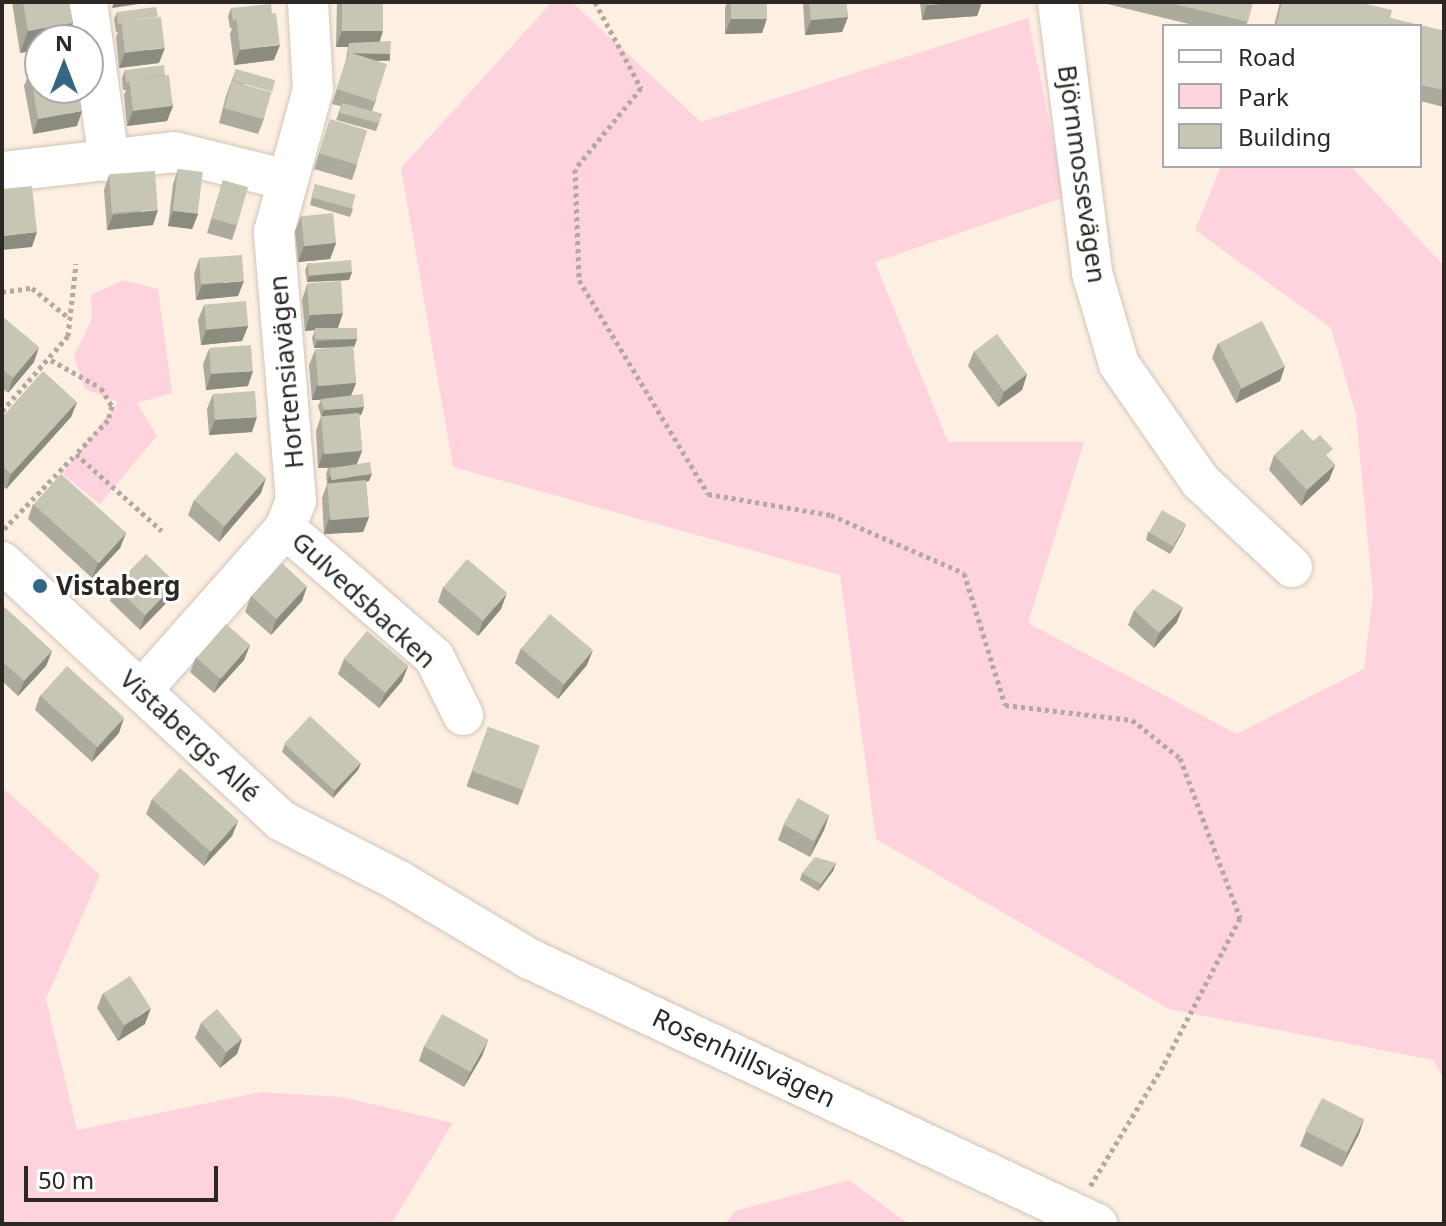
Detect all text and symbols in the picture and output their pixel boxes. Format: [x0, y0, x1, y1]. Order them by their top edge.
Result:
north arrow [24, 24, 104, 104]
legend [1162, 24, 1422, 168]
text: N [55, 27, 73, 57]
text: Road [1238, 40, 1296, 73]
street label: Björnmossevägen [1051, 63, 1113, 285]
text: Park [1238, 80, 1289, 113]
text: Building [1238, 120, 1331, 153]
street label: Hortensiavägen [262, 274, 310, 470]
street label: Gulvedsbacken [285, 525, 443, 675]
place label: Vistaberg [56, 570, 180, 602]
marker: Vistaberg [31, 577, 49, 595]
street label: Vistabergs Allé [114, 663, 266, 809]
street label: Rosenhillsvägen [648, 1002, 840, 1114]
scale bar [28, 1150, 222, 1200]
text: 50 m [38, 1163, 94, 1196]

